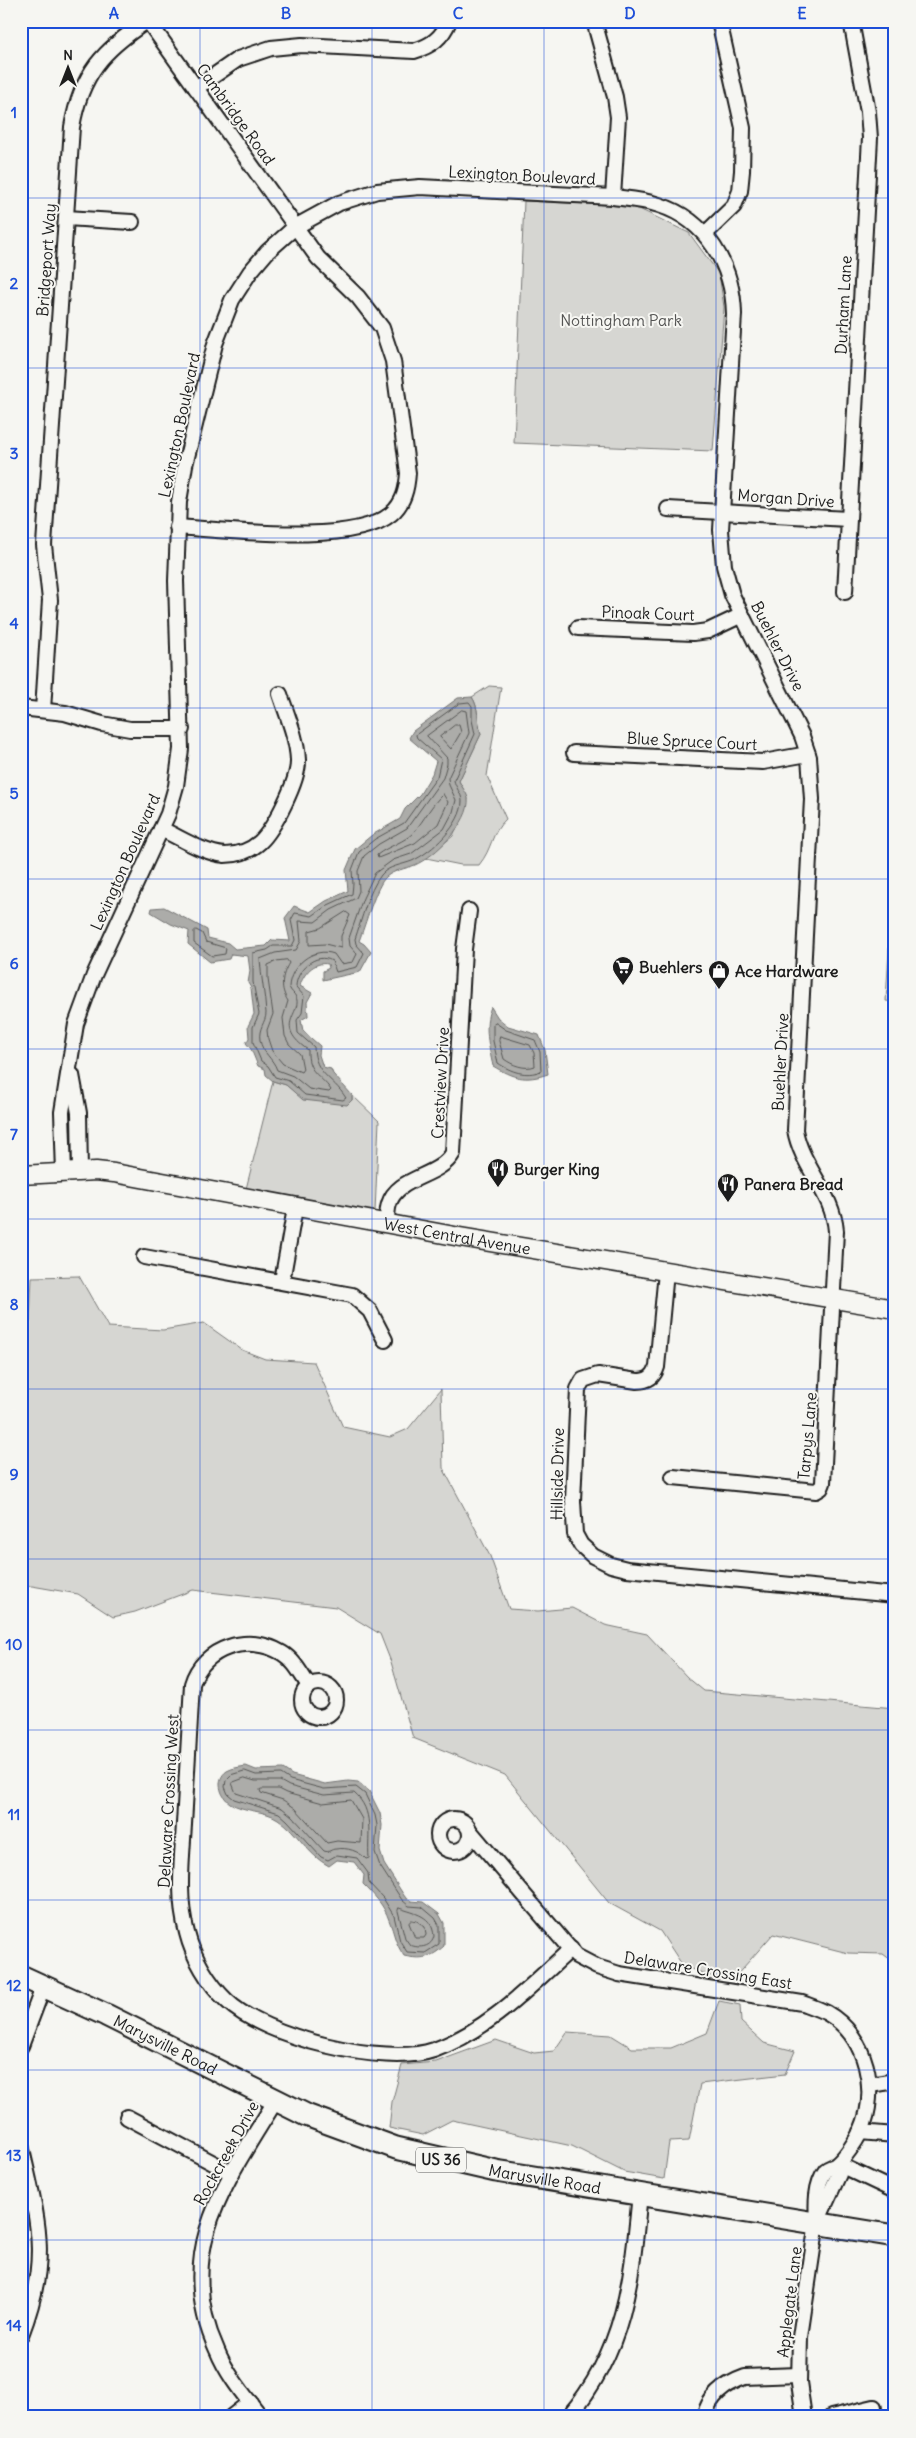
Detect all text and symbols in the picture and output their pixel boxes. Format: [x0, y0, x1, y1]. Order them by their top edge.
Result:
text: A [109, 3, 119, 23]
text: B [281, 3, 292, 23]
text: C [453, 3, 464, 23]
text: D [624, 3, 636, 23]
text: E [797, 3, 807, 23]
north arrow [42, 42, 92, 92]
text: N [63, 46, 73, 64]
street label: Cambridge Road [192, 59, 280, 169]
text: 1 [11, 102, 17, 122]
street label: Lexington Boulevard [448, 161, 596, 189]
street label: Bridgeport Way [32, 203, 60, 317]
street label: Durham Lane [830, 255, 856, 355]
text: 2 [10, 273, 19, 293]
park label: Nottingham Park [560, 310, 682, 330]
street label: Lexington Boulevard [154, 351, 204, 499]
text: 3 [9, 443, 19, 463]
street label: Morgan Drive [737, 485, 835, 511]
street label: Buehler Drive [747, 598, 809, 694]
street label: Pinoak Court [601, 601, 696, 625]
text: 4 [9, 613, 19, 633]
street label: Blue Spruce Court [626, 728, 758, 754]
text: 5 [9, 783, 19, 803]
street label: Lexington Boulevard [86, 791, 164, 933]
text: 6 [9, 953, 19, 973]
supermarket icon: Buehlers [611, 955, 635, 986]
place label: Buehlers [639, 957, 703, 977]
shop icon: Ace Hardware [707, 959, 731, 990]
place label: Ace Hardware [735, 961, 839, 981]
street label: Buehler Drive [767, 1013, 793, 1111]
street label: Crestview Drive [427, 1027, 453, 1139]
text: 7 [10, 1124, 18, 1144]
restaurant icon: Burger King [486, 1157, 510, 1188]
place label: Burger King [514, 1159, 600, 1180]
restaurant icon: Panera Bread [716, 1172, 740, 1203]
place label: Panera Bread [744, 1174, 844, 1194]
street label: West Central Avenue [382, 1213, 532, 1259]
text: 8 [9, 1294, 19, 1314]
street label: Tarpys Lane [793, 1391, 821, 1481]
street label: Hillside Drive [546, 1427, 568, 1521]
text: 9 [9, 1464, 19, 1484]
text: 10 [6, 1634, 22, 1654]
street label: Delaware Crossing West [153, 1713, 183, 1888]
text: 11 [8, 1804, 20, 1824]
street label: Delaware Crossing East [623, 1947, 794, 1993]
text: 12 [6, 1975, 22, 1995]
street label: Marysville Road [110, 2010, 221, 2079]
street label: Rockcreek Drive [189, 2097, 263, 2209]
text: 13 [6, 2145, 22, 2165]
road number: US 36 [416, 2148, 466, 2172]
street label: Marysville Road [487, 2160, 602, 2198]
street label: Applegate Lane [772, 2245, 806, 2359]
text: 14 [6, 2315, 22, 2335]

